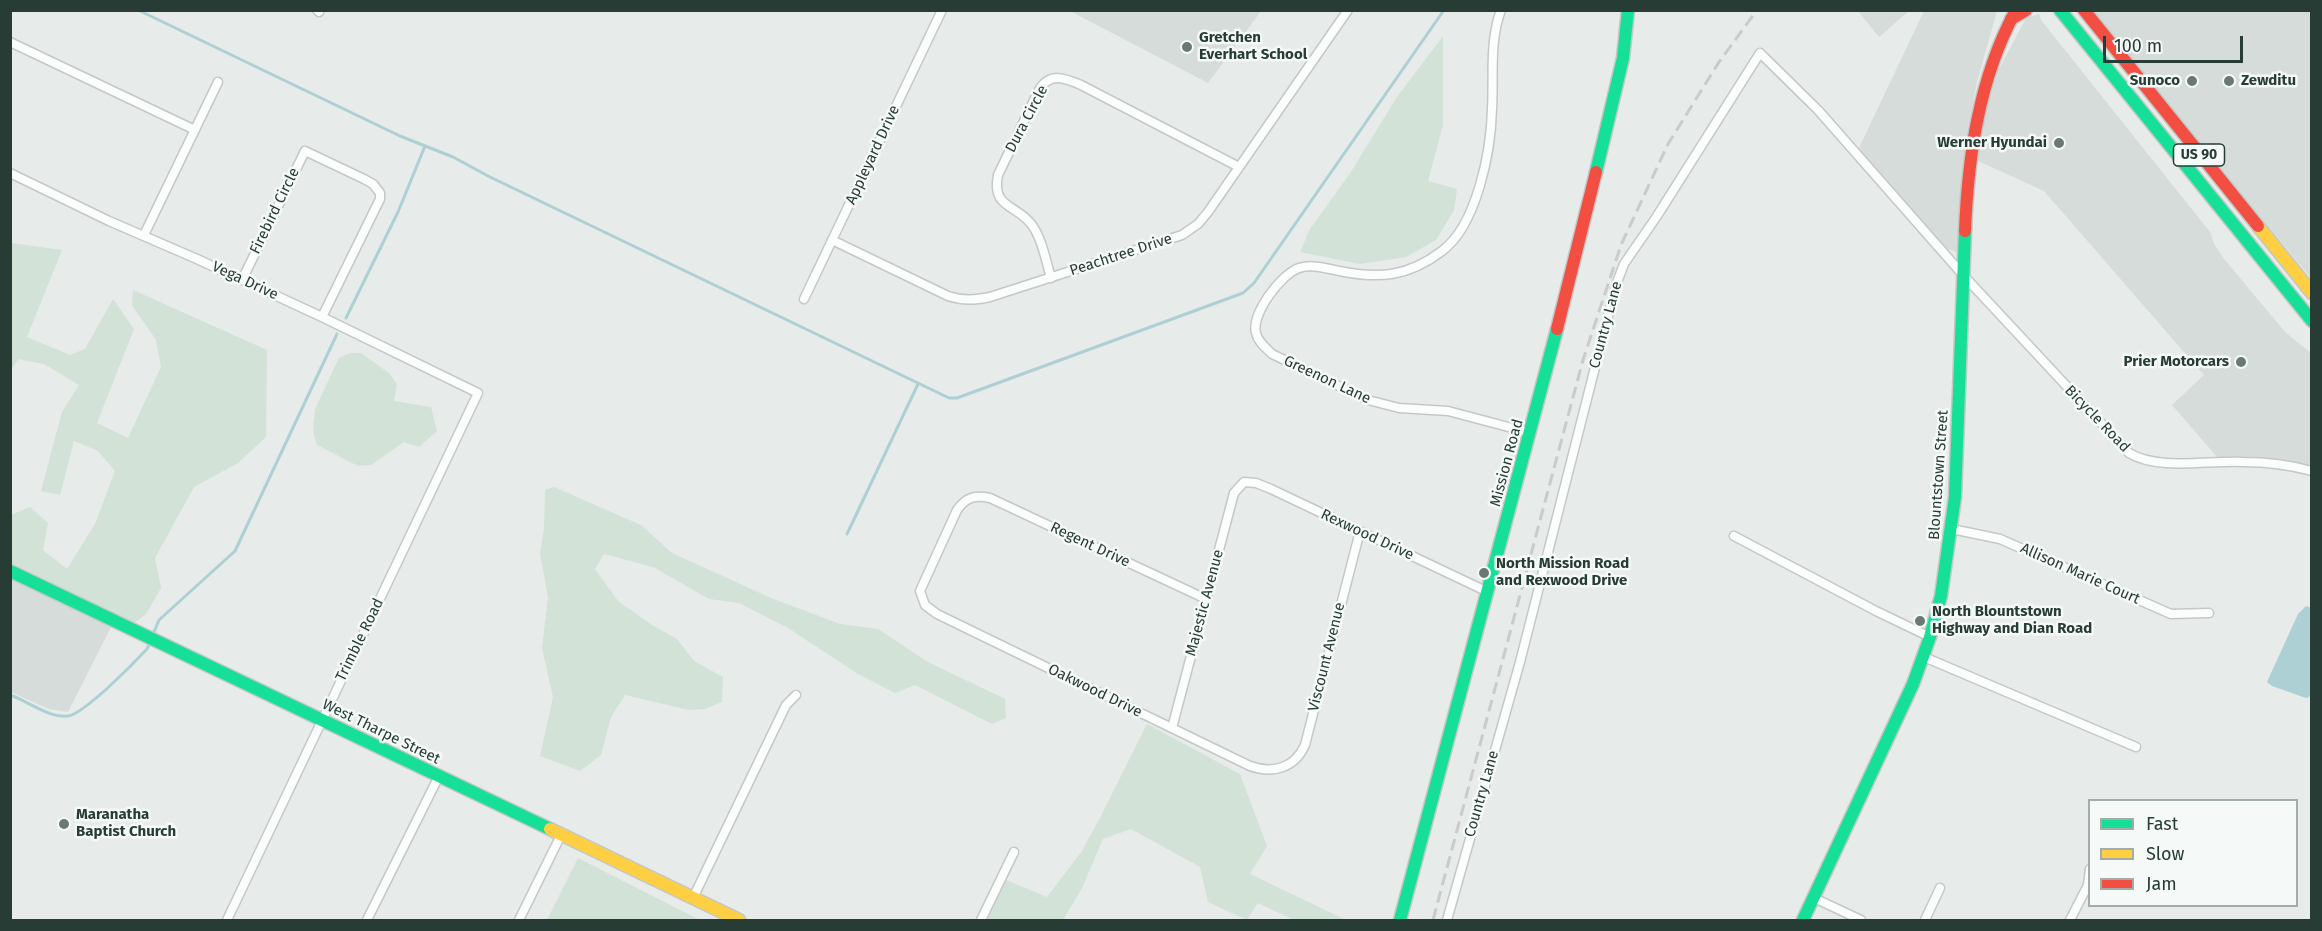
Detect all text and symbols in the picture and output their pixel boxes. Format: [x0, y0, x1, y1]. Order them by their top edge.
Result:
scale bar [2106, 24, 2246, 62]
place label: Gretchen Everhart School [1199, 29, 1307, 64]
text: 100 m [2114, 35, 2162, 57]
marker: Gretchen Everhart School [1180, 40, 1194, 54]
place label: Sunoco [2130, 72, 2180, 90]
place label: Zewditu [2241, 72, 2296, 90]
marker: Sunoco [2185, 74, 2199, 88]
marker: Zewditu [2222, 74, 2236, 88]
street label: Dura Circle [1002, 82, 1052, 156]
street label: Appleyard Drive [842, 102, 904, 208]
place label: Werner Hyundai [1937, 134, 2047, 152]
marker: Werner Hyundai [2052, 136, 2066, 150]
road number: US 90 [2174, 144, 2224, 166]
street label: Firebird Circle [246, 165, 304, 257]
street label: Peachtree Drive [1067, 230, 1175, 280]
street label: Vega Drive [209, 258, 281, 304]
street label: Country Lane [1586, 280, 1626, 370]
street label: Greenon Lane [1281, 352, 1373, 408]
place label: Prier Motorcars [2123, 353, 2229, 371]
marker: Prier Motorcars [2234, 355, 2248, 369]
street label: Bicycle Road [2061, 382, 2133, 456]
street label: Blountstown Street [1925, 409, 1953, 541]
street label: Mission Road [1487, 417, 1527, 509]
street label: Rexwood Drive [1318, 506, 1416, 564]
street label: Regent Drive [1047, 519, 1133, 571]
street label: Allison Marie Court [2017, 540, 2143, 608]
street label: Majestic Avenue [1182, 548, 1228, 658]
place label: North Mission Road and Rexwood Drive [1496, 555, 1629, 590]
marker: North Mission Road and Rexwood Drive [1477, 566, 1491, 580]
street label: Trimble Road [332, 596, 388, 684]
street label: Viscount Avenue [1305, 601, 1349, 713]
place label: North Blountstown Highway and Dian Road [1932, 603, 2092, 638]
marker: North Blountstown Highway and Dian Road [1913, 614, 1927, 628]
street label: Oakwood Drive [1045, 660, 1145, 722]
street label: West Tharpe Street [319, 696, 443, 768]
street label: Country Lane [1461, 749, 1503, 839]
legend [2088, 799, 2298, 907]
place label: Maranatha Baptist Church [76, 806, 176, 841]
text: Fast [2146, 813, 2178, 835]
marker: Maranatha Baptist Church [57, 817, 71, 831]
text: Slow [2146, 843, 2184, 865]
text: Jam [2146, 873, 2177, 895]

